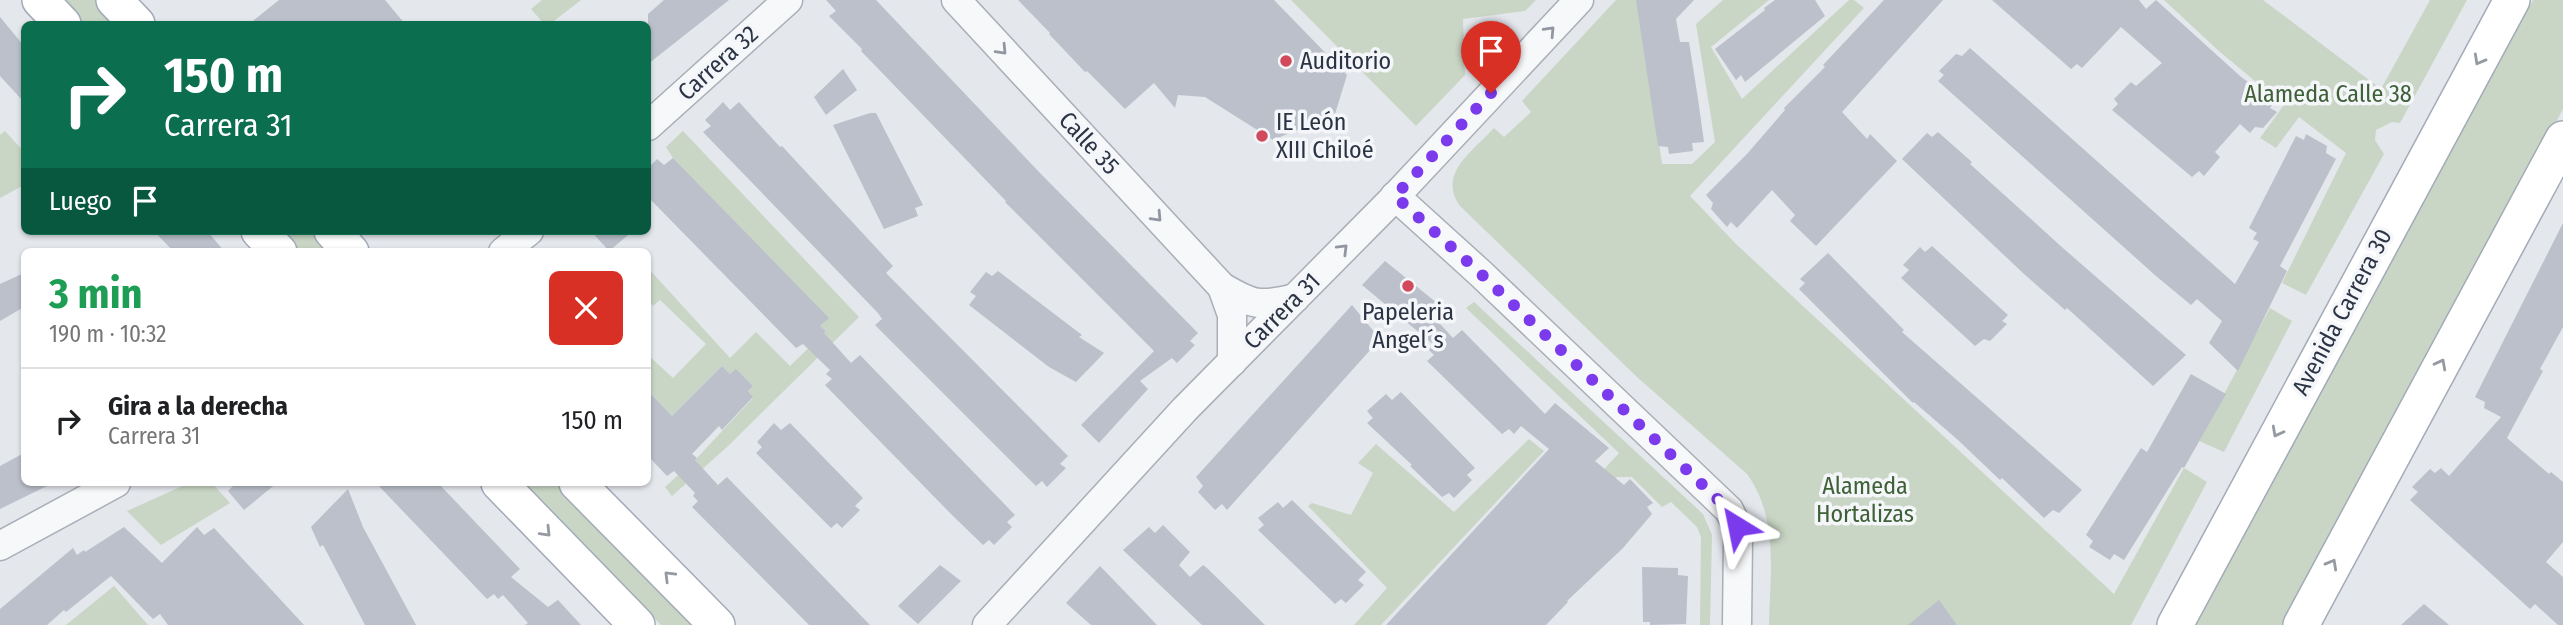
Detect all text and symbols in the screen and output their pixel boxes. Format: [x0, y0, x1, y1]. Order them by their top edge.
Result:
street label: Carrera 32 [672, 20, 764, 106]
pin [1461, 21, 1521, 93]
one-way arrow [1541, 26, 1554, 39]
icon: arrive [1472, 32, 1510, 70]
one-way arrow [994, 42, 1007, 55]
text: 150 m [164, 46, 283, 105]
place label: Auditorio [1300, 47, 1391, 75]
icon: right [49, 49, 140, 140]
marker: Auditorio [1278, 53, 1294, 69]
one-way arrow [2474, 53, 2488, 65]
park label: Alameda Calle 38 [2244, 80, 2412, 108]
text: Carrera 31 [164, 106, 292, 144]
street label: Calle 35 [1053, 106, 1125, 180]
place label: IE León XIII Chiloé [1276, 108, 1374, 164]
marker: IE León XIII Chiloé [1254, 128, 1270, 144]
icon: arrive [126, 182, 164, 220]
text: Luego [49, 186, 112, 217]
one-way arrow [1149, 209, 1161, 222]
street label: Avenida Carrera 30 [2286, 224, 2398, 400]
one-way arrow [1335, 245, 1348, 258]
street label: Carrera 31 [1238, 267, 1326, 355]
text: 3 min [49, 269, 143, 319]
button: close [549, 271, 623, 345]
marker: Papeleria Angel´s [1400, 278, 1416, 294]
place label: Papeleria Angel´s [1362, 298, 1454, 354]
text: 190 m · 10:32 [49, 320, 166, 348]
one-way arrow [2432, 359, 2446, 371]
text: Gira a la derecha [108, 391, 288, 422]
icon: right [49, 402, 87, 440]
text: 150 m [561, 405, 623, 436]
text: Carrera 31 [108, 422, 200, 450]
one-way arrow [2272, 425, 2286, 437]
park label: Alameda Hortalizas [1816, 472, 1914, 528]
position arrow [1700, 489, 1774, 563]
one-way arrow [538, 524, 551, 537]
one-way arrow [2324, 559, 2337, 571]
one-way arrow [665, 572, 678, 585]

